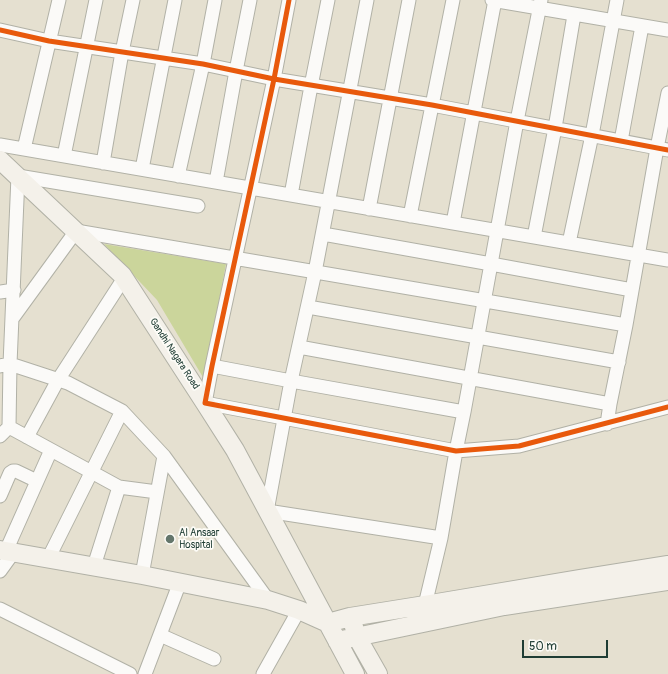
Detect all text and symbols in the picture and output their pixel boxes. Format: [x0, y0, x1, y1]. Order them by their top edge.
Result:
street label: Gandhi Nagara Road [147, 316, 201, 392]
place label: Al Ansaar Hospital [179, 527, 219, 550]
marker: Al Ansaar Hospital [164, 533, 176, 545]
scale bar [524, 632, 610, 658]
text: 50 m [529, 639, 557, 654]

